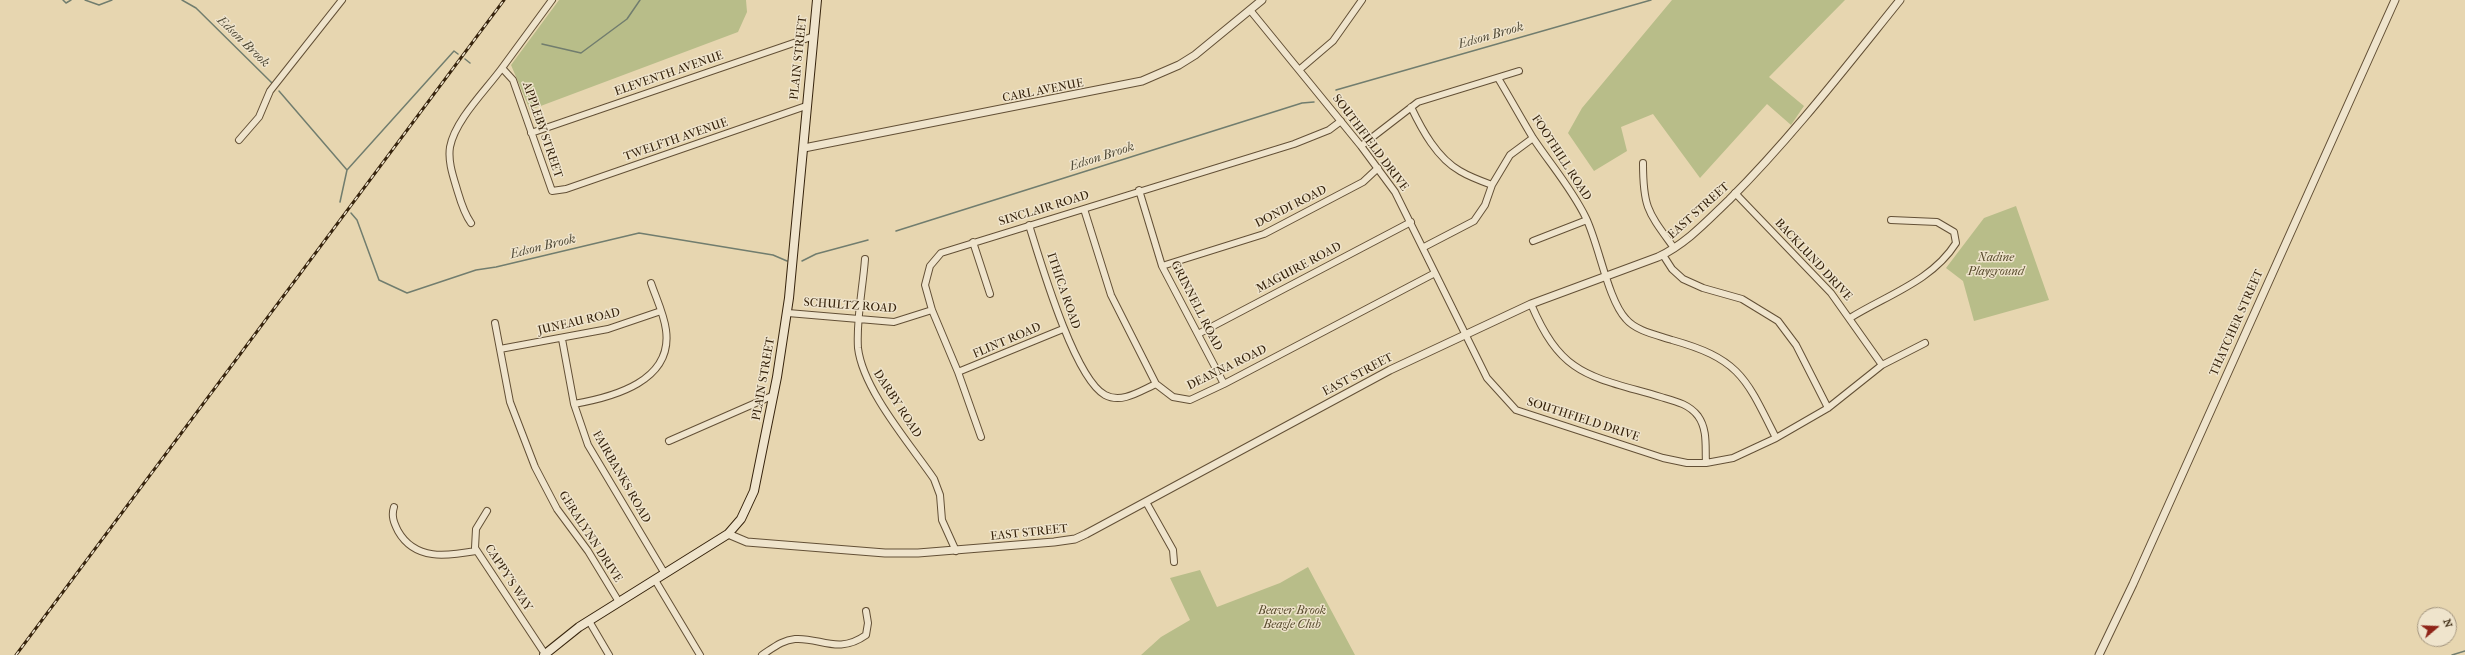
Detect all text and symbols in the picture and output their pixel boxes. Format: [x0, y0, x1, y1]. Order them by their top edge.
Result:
water label: Edson Brook [213, 13, 273, 71]
street label: PLAIN STREET [787, 15, 811, 101]
water label: Edson Brook [1457, 19, 1525, 53]
street label: ELEVENTH AVENUE [613, 49, 725, 99]
street label: CARL AVENUE [1001, 76, 1085, 106]
street label: APPLEBY STREET [519, 80, 565, 180]
street label: SOUTHFIELD DRIVE [1329, 92, 1411, 194]
street label: FOOTHILL ROAD [1528, 112, 1594, 204]
street label: TWELFTH AVENUE [622, 115, 730, 165]
water label: Edson Brook [1068, 139, 1136, 175]
street label: EAST STREET [1665, 180, 1733, 242]
street label: DONDI ROAD [1253, 183, 1329, 231]
street label: SINCLAIR ROAD [997, 188, 1091, 230]
street label: BACKLUND DRIVE [1771, 216, 1855, 304]
water label: Edson Brook [508, 231, 578, 263]
street label: MAGUIRE ROAD [1254, 240, 1344, 296]
street label: ITHICA ROAD [1043, 251, 1083, 331]
park label: Nadine Playground [1968, 251, 2024, 279]
street label: GRINNELL ROAD [1167, 259, 1225, 353]
street label: THATCHER STREET [2207, 268, 2267, 378]
street label: SCHULTZ ROAD [803, 296, 897, 316]
street label: JUNEAU ROAD [536, 306, 622, 338]
street label: FLINT ROAD [971, 320, 1043, 362]
street label: PLAIN STREET [750, 336, 778, 422]
street label: DEANNA ROAD [1185, 342, 1269, 394]
street label: EAST STREET [1320, 350, 1396, 400]
street label: DARBY ROAD [870, 367, 924, 441]
street label: SOUTHFIELD DRIVE [1525, 395, 1641, 445]
street label: FAIRBANKS ROAD [589, 428, 653, 526]
street label: GERALYNN DRIVE [555, 489, 625, 585]
street label: EAST STREET [990, 522, 1068, 544]
street label: CAPPY'S WAY [481, 542, 535, 614]
park label: Beaver Brook Beagle Club [1258, 604, 1326, 632]
north arrow [2417, 607, 2457, 647]
text: N [2440, 617, 2455, 629]

